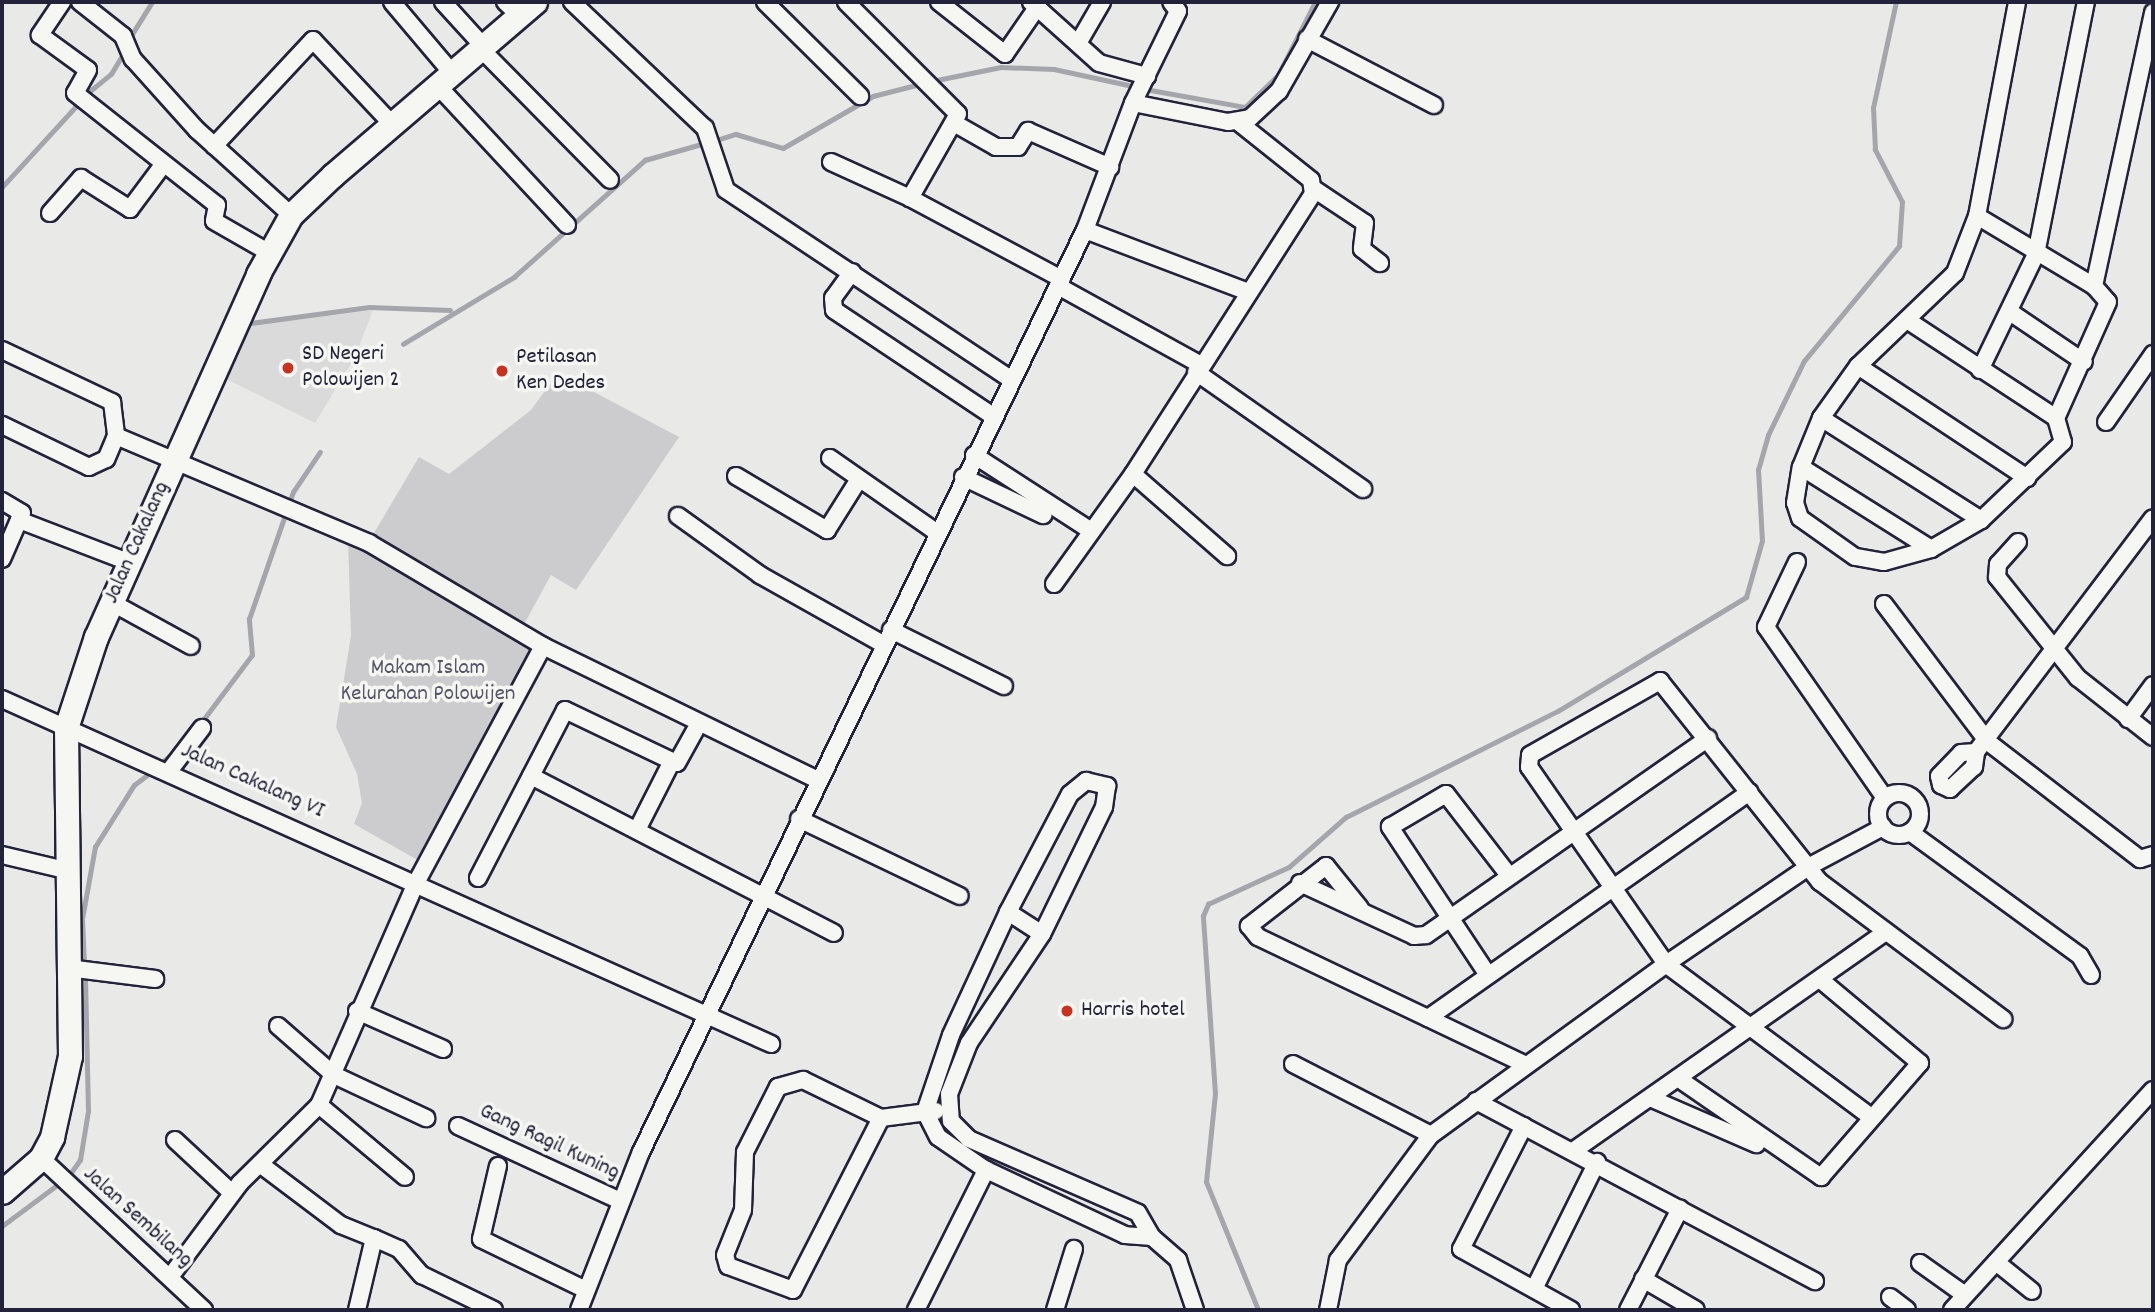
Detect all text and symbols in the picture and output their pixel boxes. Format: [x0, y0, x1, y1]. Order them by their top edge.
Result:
place label: SD Negeri Polowijen 2 [302, 341, 399, 395]
place label: Petilasan Ken Dedes [516, 344, 605, 398]
marker: SD Negeri Polowijen 2 [280, 360, 296, 376]
marker: Petilasan Ken Dedes [494, 363, 510, 379]
street label: Jalan Cakalang [99, 478, 177, 608]
park label: Makam Islam Kelurahan Polowijen [341, 655, 515, 709]
street label: Jalan Cakalang VI [176, 738, 328, 826]
place label: Harris hotel [1081, 997, 1185, 1025]
marker: Harris hotel [1059, 1003, 1075, 1019]
street label: Gang Ragil Kuning [475, 1098, 623, 1188]
street label: Jalan Sembilang [76, 1161, 198, 1275]

